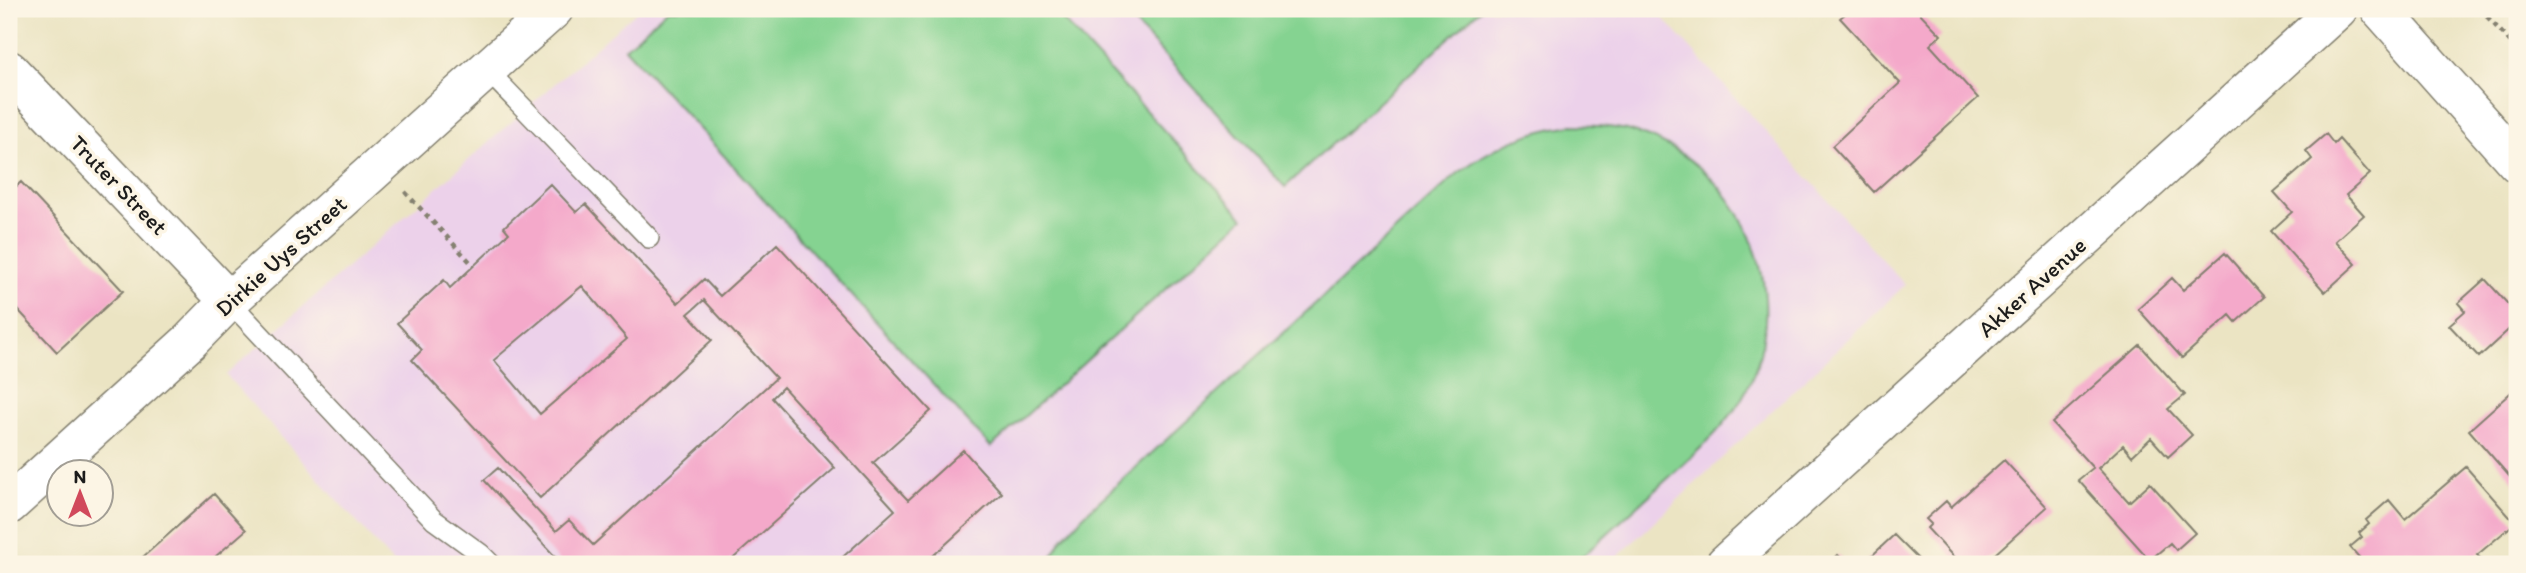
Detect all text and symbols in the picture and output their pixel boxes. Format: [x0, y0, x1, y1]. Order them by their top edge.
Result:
street label: Truter Street [65, 129, 174, 241]
street label: Dirkie Uys Street [210, 190, 352, 322]
street label: Akker Avenue [1972, 231, 2092, 343]
north arrow [46, 458, 116, 528]
text: N [74, 465, 86, 488]

